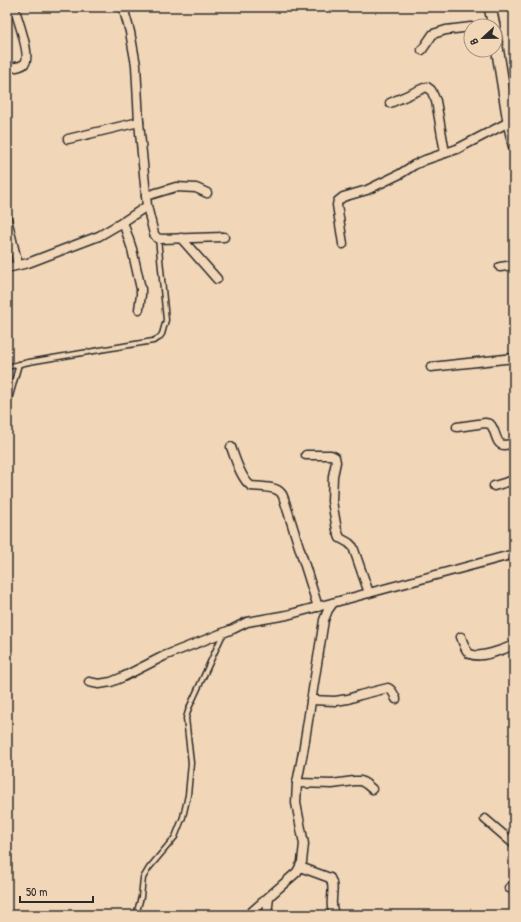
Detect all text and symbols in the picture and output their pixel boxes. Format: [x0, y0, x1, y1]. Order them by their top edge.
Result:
north arrow [463, 18, 503, 58]
text: B [466, 36, 481, 47]
scale bar [20, 878, 93, 904]
text: 50 m [26, 883, 47, 900]

